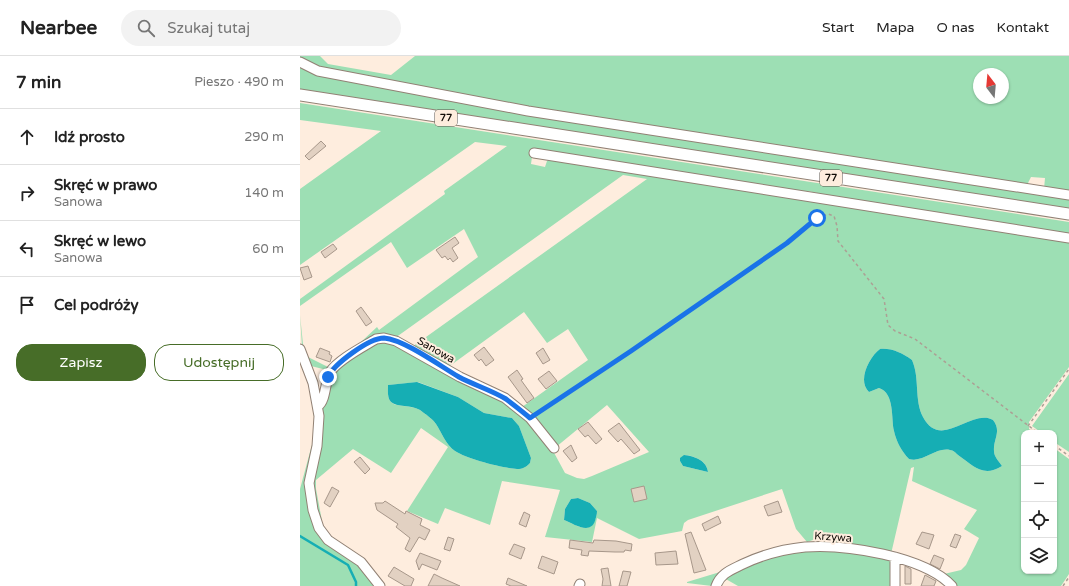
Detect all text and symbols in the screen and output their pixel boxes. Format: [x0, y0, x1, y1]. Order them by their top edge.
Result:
search box [121, 10, 401, 46]
text: Nearbee [20, 17, 97, 39]
icon: search [135, 17, 157, 39]
text: Szukaj tutaj [167, 19, 250, 37]
text: Start [822, 19, 854, 36]
text: Mapa [876, 19, 914, 36]
text: O nas [936, 19, 975, 36]
text: Kontakt [997, 19, 1049, 36]
north arrow [973, 68, 1009, 104]
text: 7 min [16, 72, 61, 93]
text: Pieszo · 490 m [194, 74, 284, 90]
road number: 77 [435, 110, 457, 126]
icon: ahead [16, 126, 38, 148]
text: Idź prosto [54, 128, 125, 146]
text: 290 m [244, 129, 284, 145]
road number: 77 [820, 170, 842, 186]
text: Skręć w prawo [54, 176, 157, 194]
icon: right [16, 182, 38, 204]
text: 140 m [244, 185, 284, 201]
text: Sanowa [54, 194, 103, 210]
route start [808, 209, 826, 227]
text: Skręć w lewo [54, 232, 146, 250]
icon: left [16, 238, 38, 260]
text: 60 m [252, 241, 284, 257]
text: Sanowa [54, 250, 103, 266]
icon: arrive [16, 294, 38, 316]
text: Cel podróży [54, 296, 139, 314]
street label: Sanowa [415, 334, 457, 366]
button: Zapisz [16, 344, 146, 381]
button: Udostępnij [154, 344, 284, 381]
route end [319, 368, 337, 386]
map controls [1021, 430, 1057, 574]
button: + [1021, 430, 1057, 466]
button: − [1021, 466, 1057, 502]
button: locate [1021, 502, 1057, 538]
street label: Krzywa [814, 529, 852, 545]
button: layers [1021, 538, 1057, 574]

